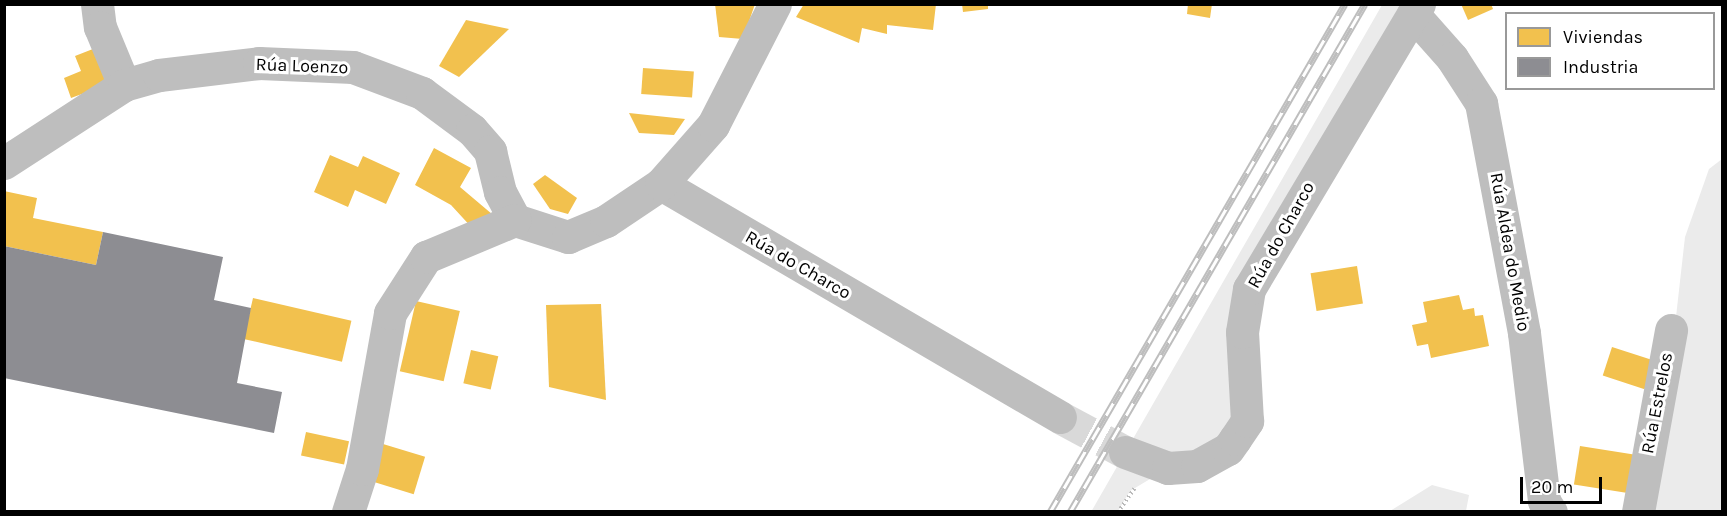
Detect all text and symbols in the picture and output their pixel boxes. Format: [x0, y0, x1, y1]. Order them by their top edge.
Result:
legend [1505, 12, 1715, 90]
text: Viviendas [1563, 26, 1643, 48]
street label: Rúa Loenzo [255, 54, 349, 78]
text: Industria [1563, 56, 1638, 78]
street label: Rúa Aldea do Medio [1485, 171, 1535, 333]
street label: Rúa do Charco [1243, 178, 1319, 292]
street label: Rúa do Charco [741, 226, 855, 304]
street label: Rúa Estrelos [1637, 351, 1677, 455]
scale bar [1523, 465, 1606, 503]
text: 20 m [1531, 476, 1573, 498]

